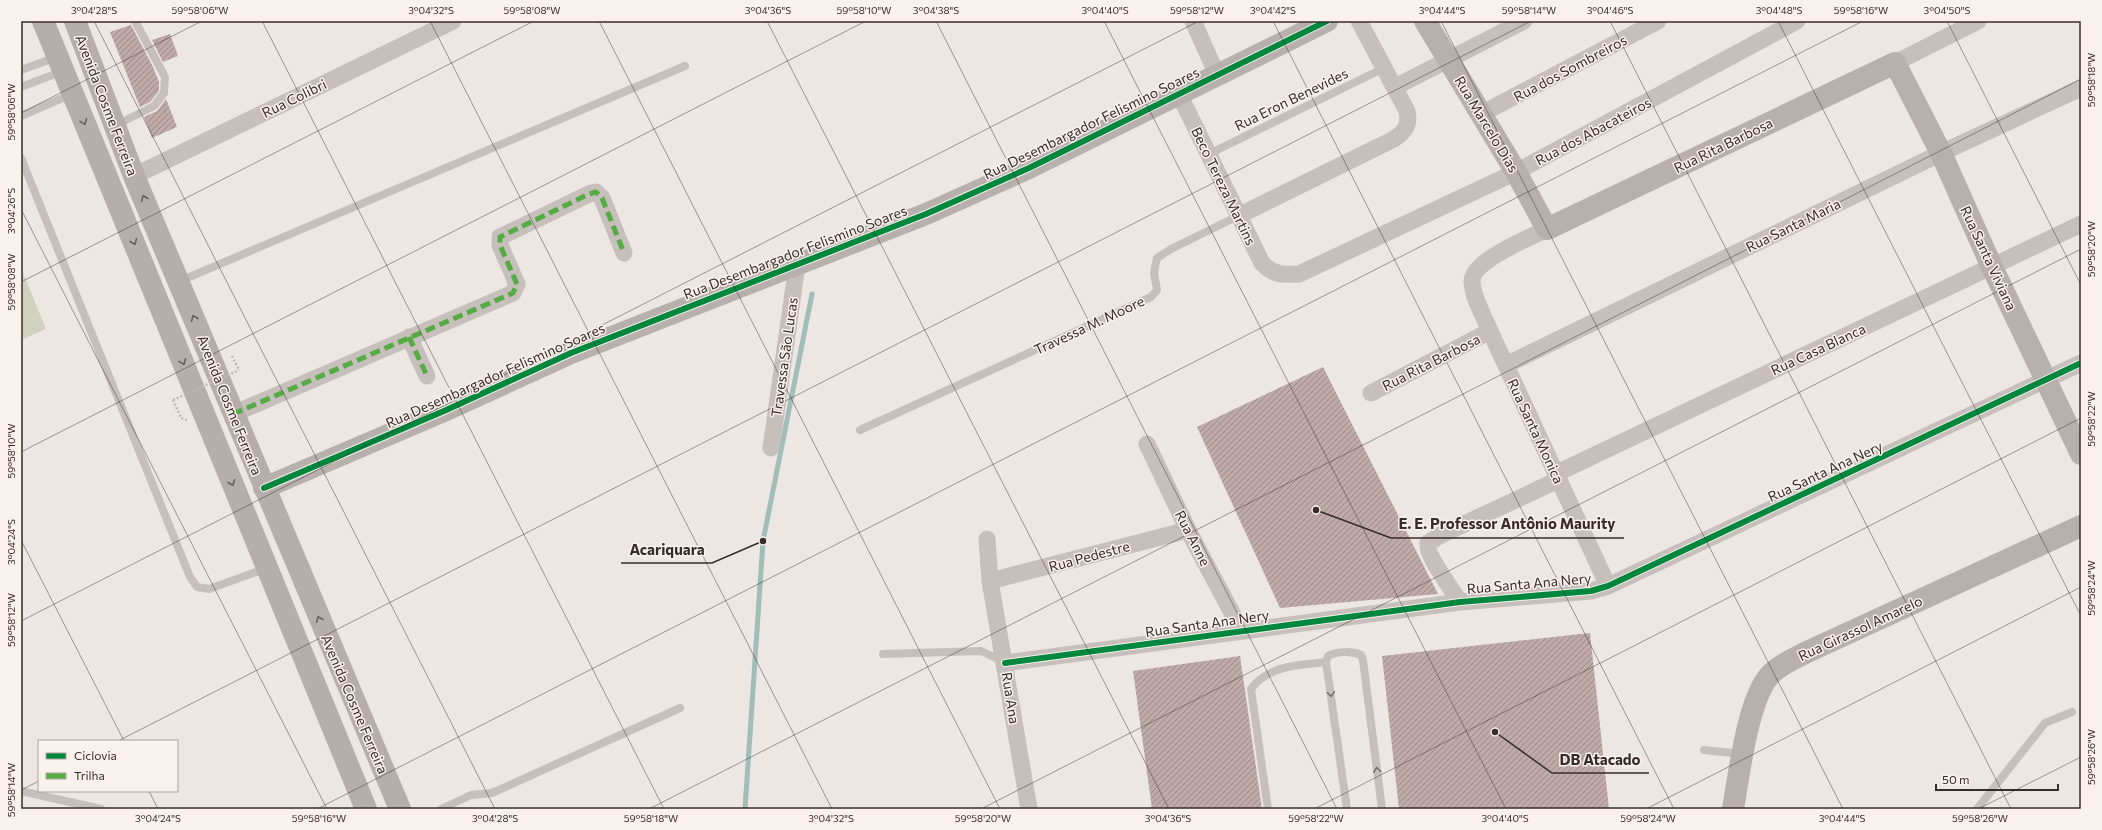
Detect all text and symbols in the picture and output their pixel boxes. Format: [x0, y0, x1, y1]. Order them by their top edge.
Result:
text: 3°04'28"S [71, 4, 117, 16]
text: 59°58'06"W [172, 4, 228, 16]
text: 3°04'32"S [408, 4, 454, 16]
text: 59°58'08"W [504, 4, 560, 16]
text: 3°04'36"S [745, 4, 791, 16]
text: 59°58'10"W [836, 4, 892, 16]
text: 3°04'38"S [913, 4, 959, 16]
text: 3°04'40"S [1081, 4, 1129, 16]
text: 59°58'12"W [1170, 4, 1224, 16]
text: 3°04'42"S [1250, 4, 1296, 16]
text: 3°04'44"S [1419, 4, 1465, 16]
text: 59°58'14"W [1502, 4, 1556, 16]
text: 3°04'46"S [1587, 4, 1633, 16]
text: 3°04'48"S [1756, 4, 1802, 16]
text: 59°58'16"W [1834, 4, 1888, 16]
text: 3°04'50"S [1924, 4, 1971, 16]
street label: Rua dos Sombreiros [1510, 31, 1630, 105]
street label: Avenida Cosme Ferreira [72, 32, 142, 178]
text: 59°58'18"W [2085, 53, 2097, 107]
street label: Rua Desembargador Felismino Soares [980, 63, 1202, 183]
street label: Rua Eron Benevides [1231, 64, 1351, 134]
street label: Rua Marcelo Dias [1451, 73, 1523, 175]
street label: Rua Colibri [259, 75, 329, 121]
text: 59°58'06"W [5, 84, 17, 140]
street label: Rua dos Abacateiros [1532, 93, 1654, 169]
street label: Rua Rita Barbosa [1671, 114, 1775, 176]
one-way arrow [80, 118, 88, 125]
street label: Beco Tereza Martins [1188, 124, 1260, 248]
text: 3°04'26"S [5, 188, 17, 234]
one-way arrow [140, 194, 148, 201]
street label: Rua Santa Maria [1743, 195, 1843, 255]
street label: Rua Desembargador Felismino Soares [681, 201, 909, 303]
street label: Rua Santa Viviana [1957, 203, 2021, 313]
text: 59°58'20"W [2085, 221, 2097, 277]
one-way arrow [129, 239, 137, 246]
text: 59°58'08"W [5, 254, 17, 310]
street label: Travessa M. Moore [1031, 292, 1147, 358]
street label: Travessa São Lucas [767, 296, 801, 418]
one-way arrow [190, 314, 198, 321]
street label: Rua Desembargador Felismino Soares [383, 319, 607, 431]
street label: Rua Casa Blanca [1768, 320, 1868, 378]
street label: Rua Rita Barbosa [1379, 330, 1483, 394]
street label: Avenida Cosme Ferreira [194, 333, 266, 477]
one-way arrow [178, 358, 186, 366]
street label: Rua Santa Monica [1504, 376, 1568, 486]
text: 59°58'22"W [2085, 391, 2097, 447]
text: 59°58'10"W [5, 423, 17, 479]
street label: Rua Santa Ana Nery [1765, 437, 1885, 505]
one-way arrow [228, 479, 236, 486]
street label: Rua Anne [1172, 507, 1214, 569]
callout: E. E. Professor Antônio Maurity [1391, 511, 1624, 538]
text: E. E. Professor Antônio Maurity [1399, 514, 1616, 532]
text: 3°04'24"S [5, 519, 17, 565]
callout: Acariquara [621, 536, 712, 563]
street label: Rua Pedestre [1047, 537, 1131, 575]
text: Acariquara [629, 540, 705, 558]
text: 59°58'24"W [2085, 560, 2097, 616]
street label: Rua Santa Ana Nery [1466, 569, 1592, 597]
street label: Rua Girassol Amarelo [1795, 592, 1925, 664]
text: 59°58'12"W [5, 593, 17, 647]
street label: Rua Santa Ana Nery [1144, 606, 1270, 640]
one-way arrow [316, 615, 324, 623]
street label: Avenida Cosme Ferreira [318, 632, 392, 776]
street label: Rua Ana [999, 671, 1023, 725]
one-way arrow [1326, 691, 1335, 697]
text: 59°58'26"W [2085, 729, 2097, 785]
legend [38, 740, 178, 792]
callout: DB Atacado [1552, 746, 1649, 773]
text: Ciclovia [74, 748, 117, 762]
text: DB Atacado [1559, 750, 1641, 768]
text: 59°58'14"W [5, 763, 17, 817]
scale bar [1936, 766, 2058, 792]
one-way arrow [1373, 767, 1382, 773]
text: Trilha [74, 768, 105, 782]
text: 50 m [1942, 772, 1970, 786]
text: 3°04'24"S [135, 812, 181, 824]
text: 59°58'16"W [292, 812, 346, 824]
text: 3°04'28"S [472, 812, 518, 824]
text: 59°58'18"W [624, 812, 678, 824]
text: 3°04'32"S [808, 812, 854, 824]
text: 59°58'20"W [955, 812, 1011, 824]
text: 3°04'36"S [1145, 812, 1191, 824]
text: 59°58'22"W [1288, 812, 1344, 824]
text: 3°04'40"S [1481, 812, 1529, 824]
text: 59°58'24"W [1620, 812, 1676, 824]
text: 3°04'44"S [1819, 812, 1865, 824]
text: 59°58'26"W [1952, 812, 2008, 824]

